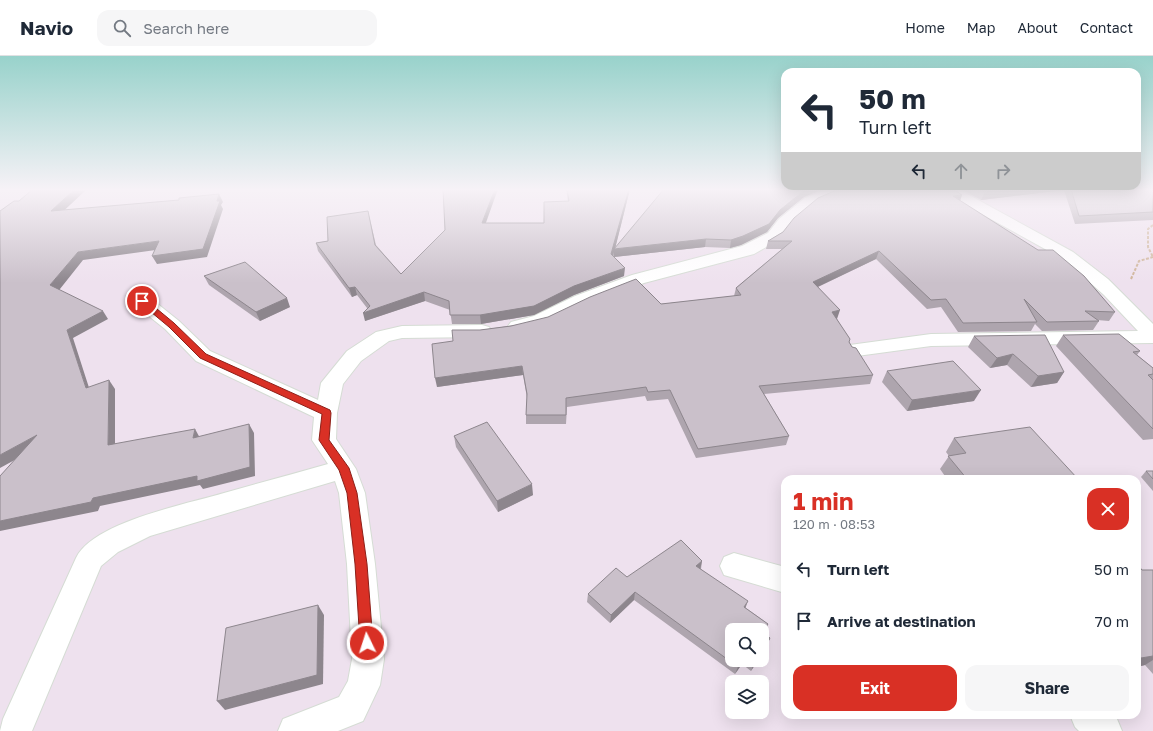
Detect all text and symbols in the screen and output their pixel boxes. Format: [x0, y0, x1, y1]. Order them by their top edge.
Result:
search box [97, 10, 377, 46]
text: Navio [20, 16, 73, 39]
icon: search [111, 17, 133, 39]
text: Search here [143, 19, 229, 37]
text: Home [905, 19, 945, 36]
text: Map [967, 19, 995, 36]
text: About [1017, 19, 1058, 36]
text: Contact [1080, 19, 1133, 36]
text: 50 m [859, 82, 926, 115]
icon: left [793, 84, 845, 136]
text: Turn left [859, 116, 932, 138]
icon: left [908, 160, 930, 182]
icon: ahead [950, 160, 972, 182]
icon: right [992, 160, 1014, 182]
pin [125, 284, 159, 318]
icon: arrive [131, 290, 153, 312]
text: 1 min [793, 486, 853, 515]
button: close [1087, 488, 1129, 530]
text: 120 m · 08:53 [793, 516, 875, 532]
icon: left [793, 558, 815, 580]
text: Turn left [827, 560, 889, 578]
text: 50 m [1094, 560, 1129, 578]
icon: arrive [793, 610, 815, 632]
text: Arrive at destination [827, 612, 976, 630]
text: 70 m [1095, 612, 1129, 630]
position arrow [346, 622, 388, 664]
map controls [725, 623, 769, 719]
button: search [725, 623, 769, 667]
button: Exit [793, 665, 957, 711]
button: Share [965, 665, 1129, 711]
button: layers [725, 675, 769, 719]

